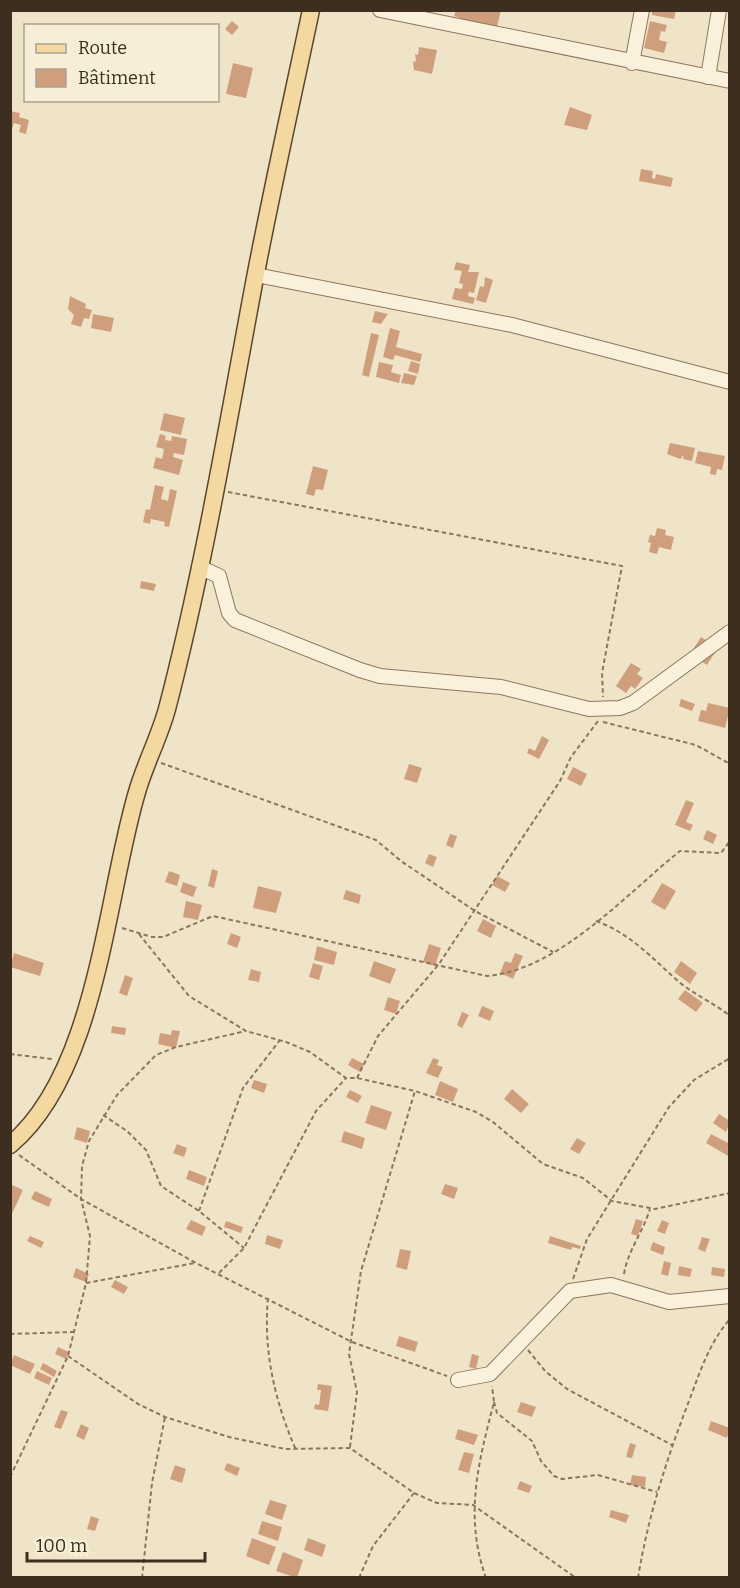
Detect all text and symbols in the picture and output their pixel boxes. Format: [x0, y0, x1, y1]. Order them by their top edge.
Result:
legend [24, 24, 219, 102]
text: Route [78, 37, 127, 59]
text: Bâtiment [78, 67, 156, 89]
scale bar [27, 1525, 206, 1563]
text: 100 m [36, 1535, 87, 1557]

